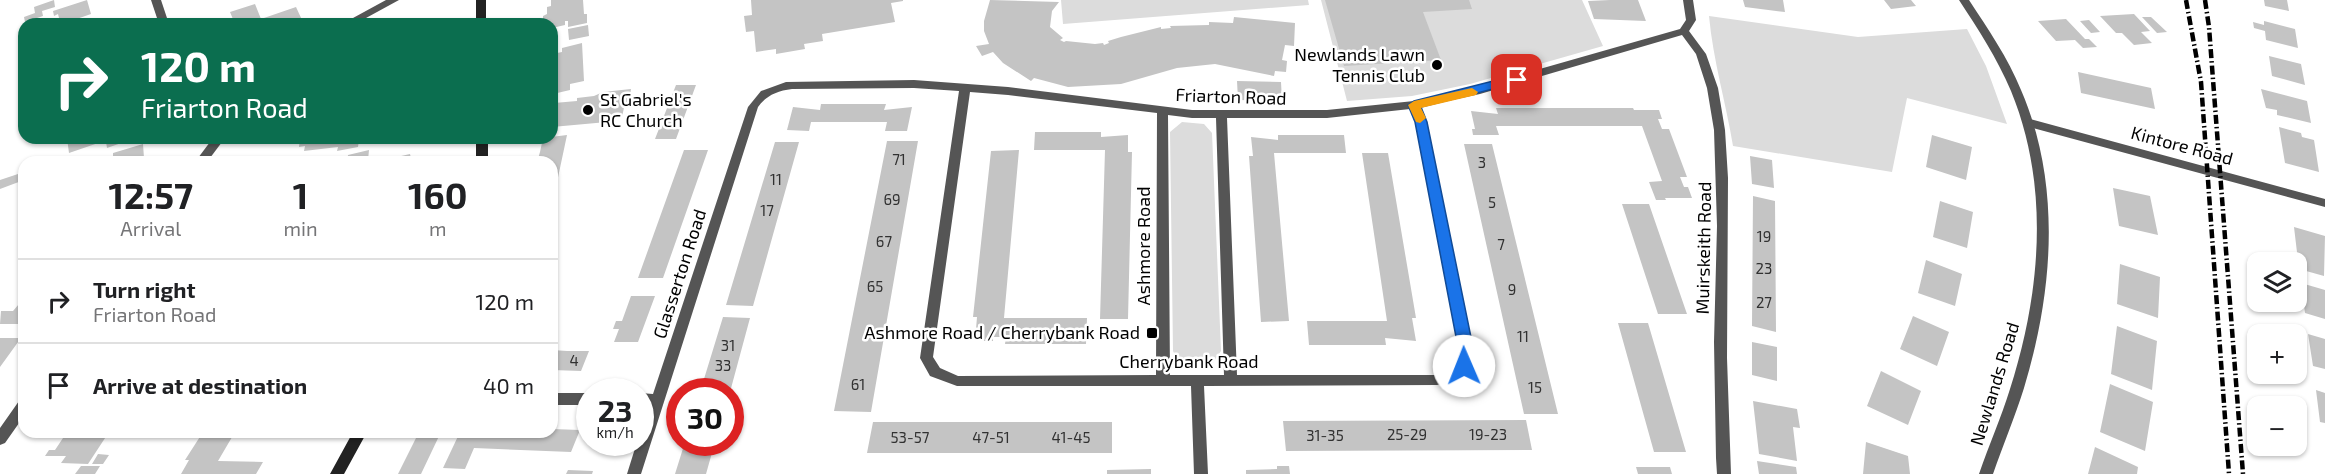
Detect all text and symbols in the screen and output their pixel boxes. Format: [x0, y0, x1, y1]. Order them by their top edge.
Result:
text: 120 m [141, 40, 256, 90]
icon: right [42, 42, 120, 120]
place label: Newlands Lawn Tennis Club [1294, 43, 1425, 86]
pin [1491, 54, 1542, 105]
marker: Newlands Lawn Tennis Club [1430, 58, 1444, 72]
icon: arrive [1500, 63, 1533, 96]
street label: Friarton Road [1175, 83, 1287, 109]
place label: St Gabriel's RC Church [600, 88, 692, 131]
text: Friarton Road [141, 91, 308, 123]
marker: St Gabriel's RC Church [581, 103, 595, 117]
street label: Kintore Road [2129, 121, 2236, 169]
house number: 71 [892, 150, 906, 168]
house number: 3 [1478, 153, 1486, 171]
house number: 11 [770, 170, 782, 188]
text: 12:57 [108, 173, 193, 216]
text: 1 [293, 173, 308, 216]
text: 160 [408, 173, 468, 216]
street label: Muirskeith Road [1691, 181, 1715, 315]
street label: Ashmore Road [1132, 187, 1154, 305]
house number: 69 [883, 190, 901, 208]
house number: 5 [1488, 193, 1496, 211]
house number: 17 [760, 201, 774, 219]
street label: Glasserton Road [648, 206, 710, 341]
text: Arrival [120, 216, 181, 240]
text: min [283, 216, 318, 240]
text: m [429, 216, 447, 240]
house number: 19 [1757, 227, 1771, 245]
house number: 67 [876, 232, 892, 250]
house number: 7 [1497, 235, 1505, 253]
map controls [2247, 252, 2307, 456]
button: layers [2247, 252, 2307, 312]
house number: 23 [1756, 259, 1772, 277]
text: Turn right [93, 276, 195, 302]
house number: 65 [867, 277, 883, 295]
house number: 9 [1508, 280, 1516, 298]
icon: right [42, 285, 75, 318]
text: 120 m [475, 288, 534, 314]
house number: 27 [1756, 293, 1772, 311]
text: Friarton Road [93, 302, 217, 326]
street label: Newlands Road [1965, 319, 2023, 448]
place label: Ashmore Road / Cherrybank Road [864, 321, 1140, 343]
button: + [2247, 324, 2307, 384]
marker: Ashmore Road / Cherrybank Road [1145, 326, 1159, 340]
house number: 11 [1517, 327, 1529, 345]
position arrow [1432, 334, 1496, 398]
house number: 31 [721, 336, 735, 354]
street label: Cherrybank Road [1119, 350, 1259, 372]
house number: 4 [569, 351, 579, 369]
house number: 33 [715, 356, 731, 374]
icon: arrive [42, 369, 75, 402]
text: Arrive at destination [93, 372, 307, 398]
text: 40 m [483, 372, 534, 398]
house number: 61 [851, 375, 865, 393]
speed limit sign: 30 [666, 378, 744, 456]
house number: 15 [1528, 378, 1542, 396]
text: 23 [598, 392, 632, 428]
button: − [2247, 396, 2307, 456]
text: km/h [596, 423, 634, 441]
house number: 25-29 [1387, 425, 1427, 443]
house number: 19-23 [1469, 425, 1507, 443]
house number: 31-35 [1306, 426, 1344, 444]
house number: 53-57 [891, 428, 930, 446]
house number: 47-51 [972, 428, 1010, 446]
house number: 41-45 [1051, 428, 1091, 446]

